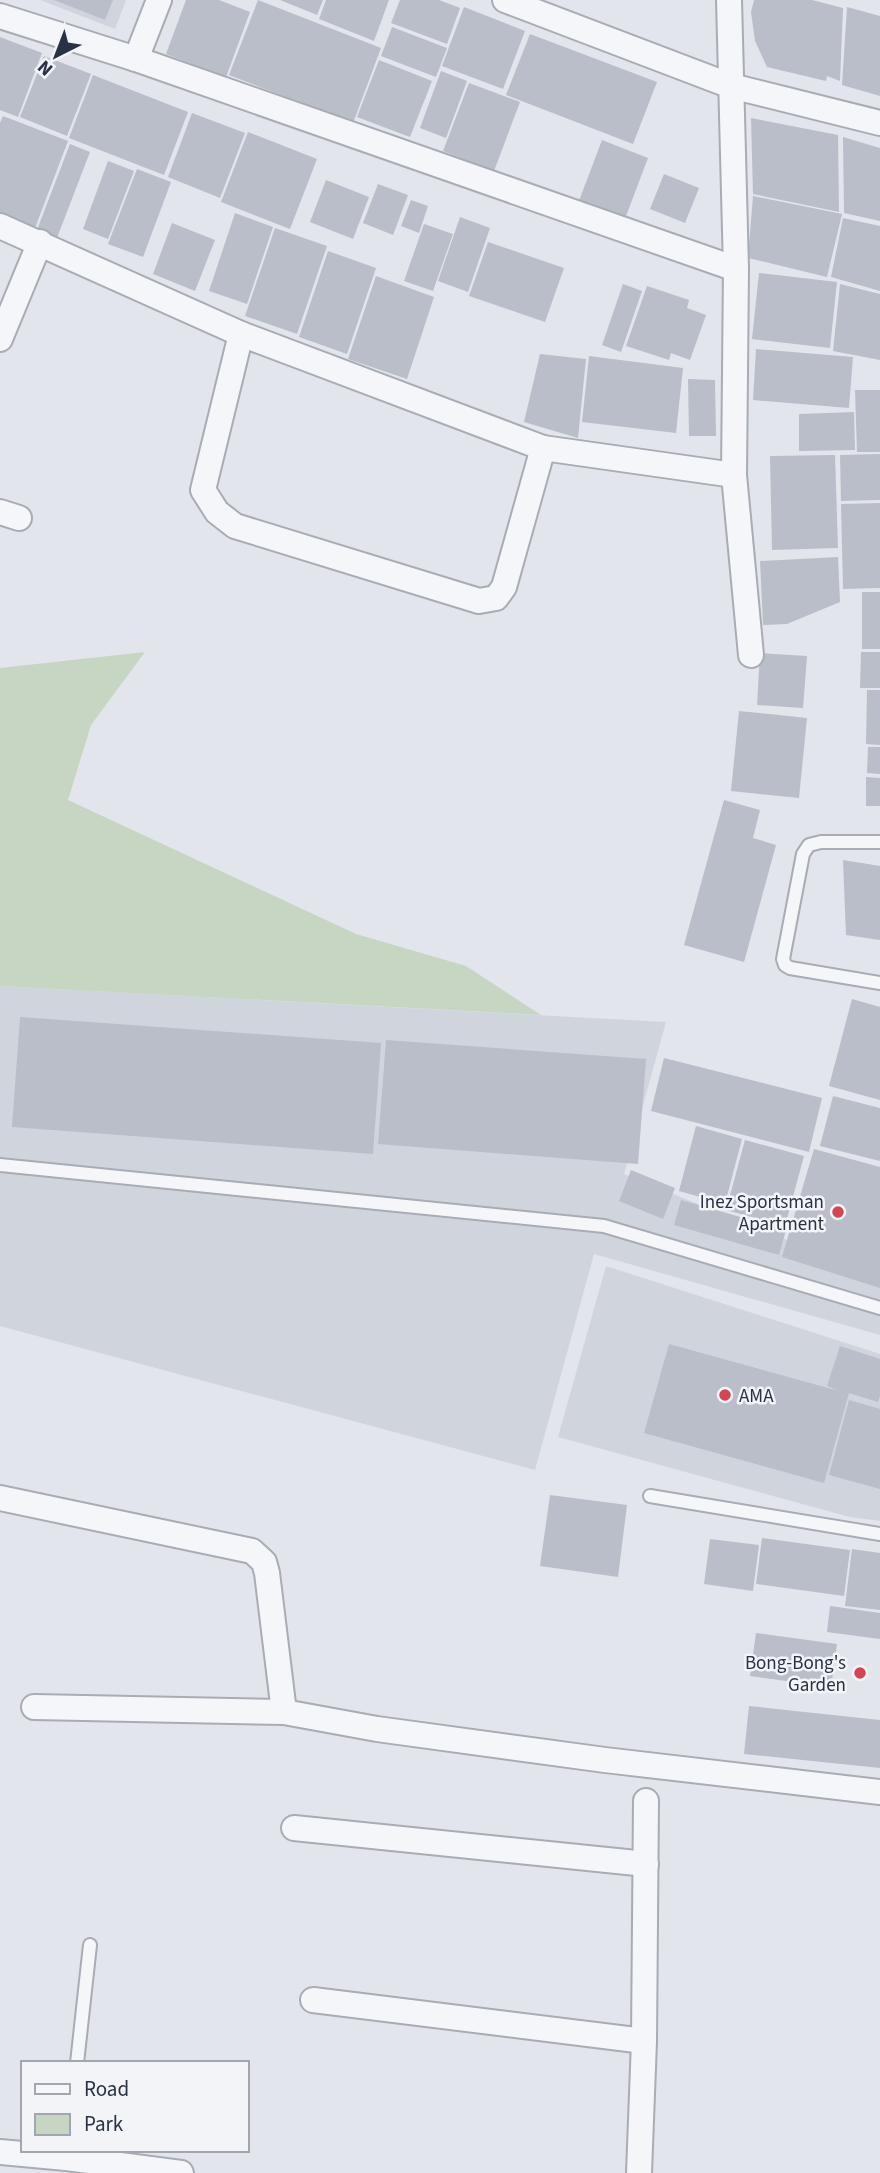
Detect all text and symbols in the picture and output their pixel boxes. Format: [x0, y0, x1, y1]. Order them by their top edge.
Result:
north arrow [21, 21, 91, 91]
text: N [32, 53, 59, 82]
place label: Inez Sportsman Apartment [700, 1189, 825, 1238]
marker: Inez Sportsman Apartment [830, 1204, 846, 1220]
place label: AMA [739, 1383, 774, 1410]
marker: AMA [717, 1387, 733, 1403]
place label: Bong-Bong's Garden [745, 1650, 846, 1699]
marker: Bong-Bong's Garden [852, 1665, 868, 1681]
legend [21, 2061, 248, 2152]
text: Road [84, 2074, 129, 2104]
text: Park [84, 2109, 124, 2139]

